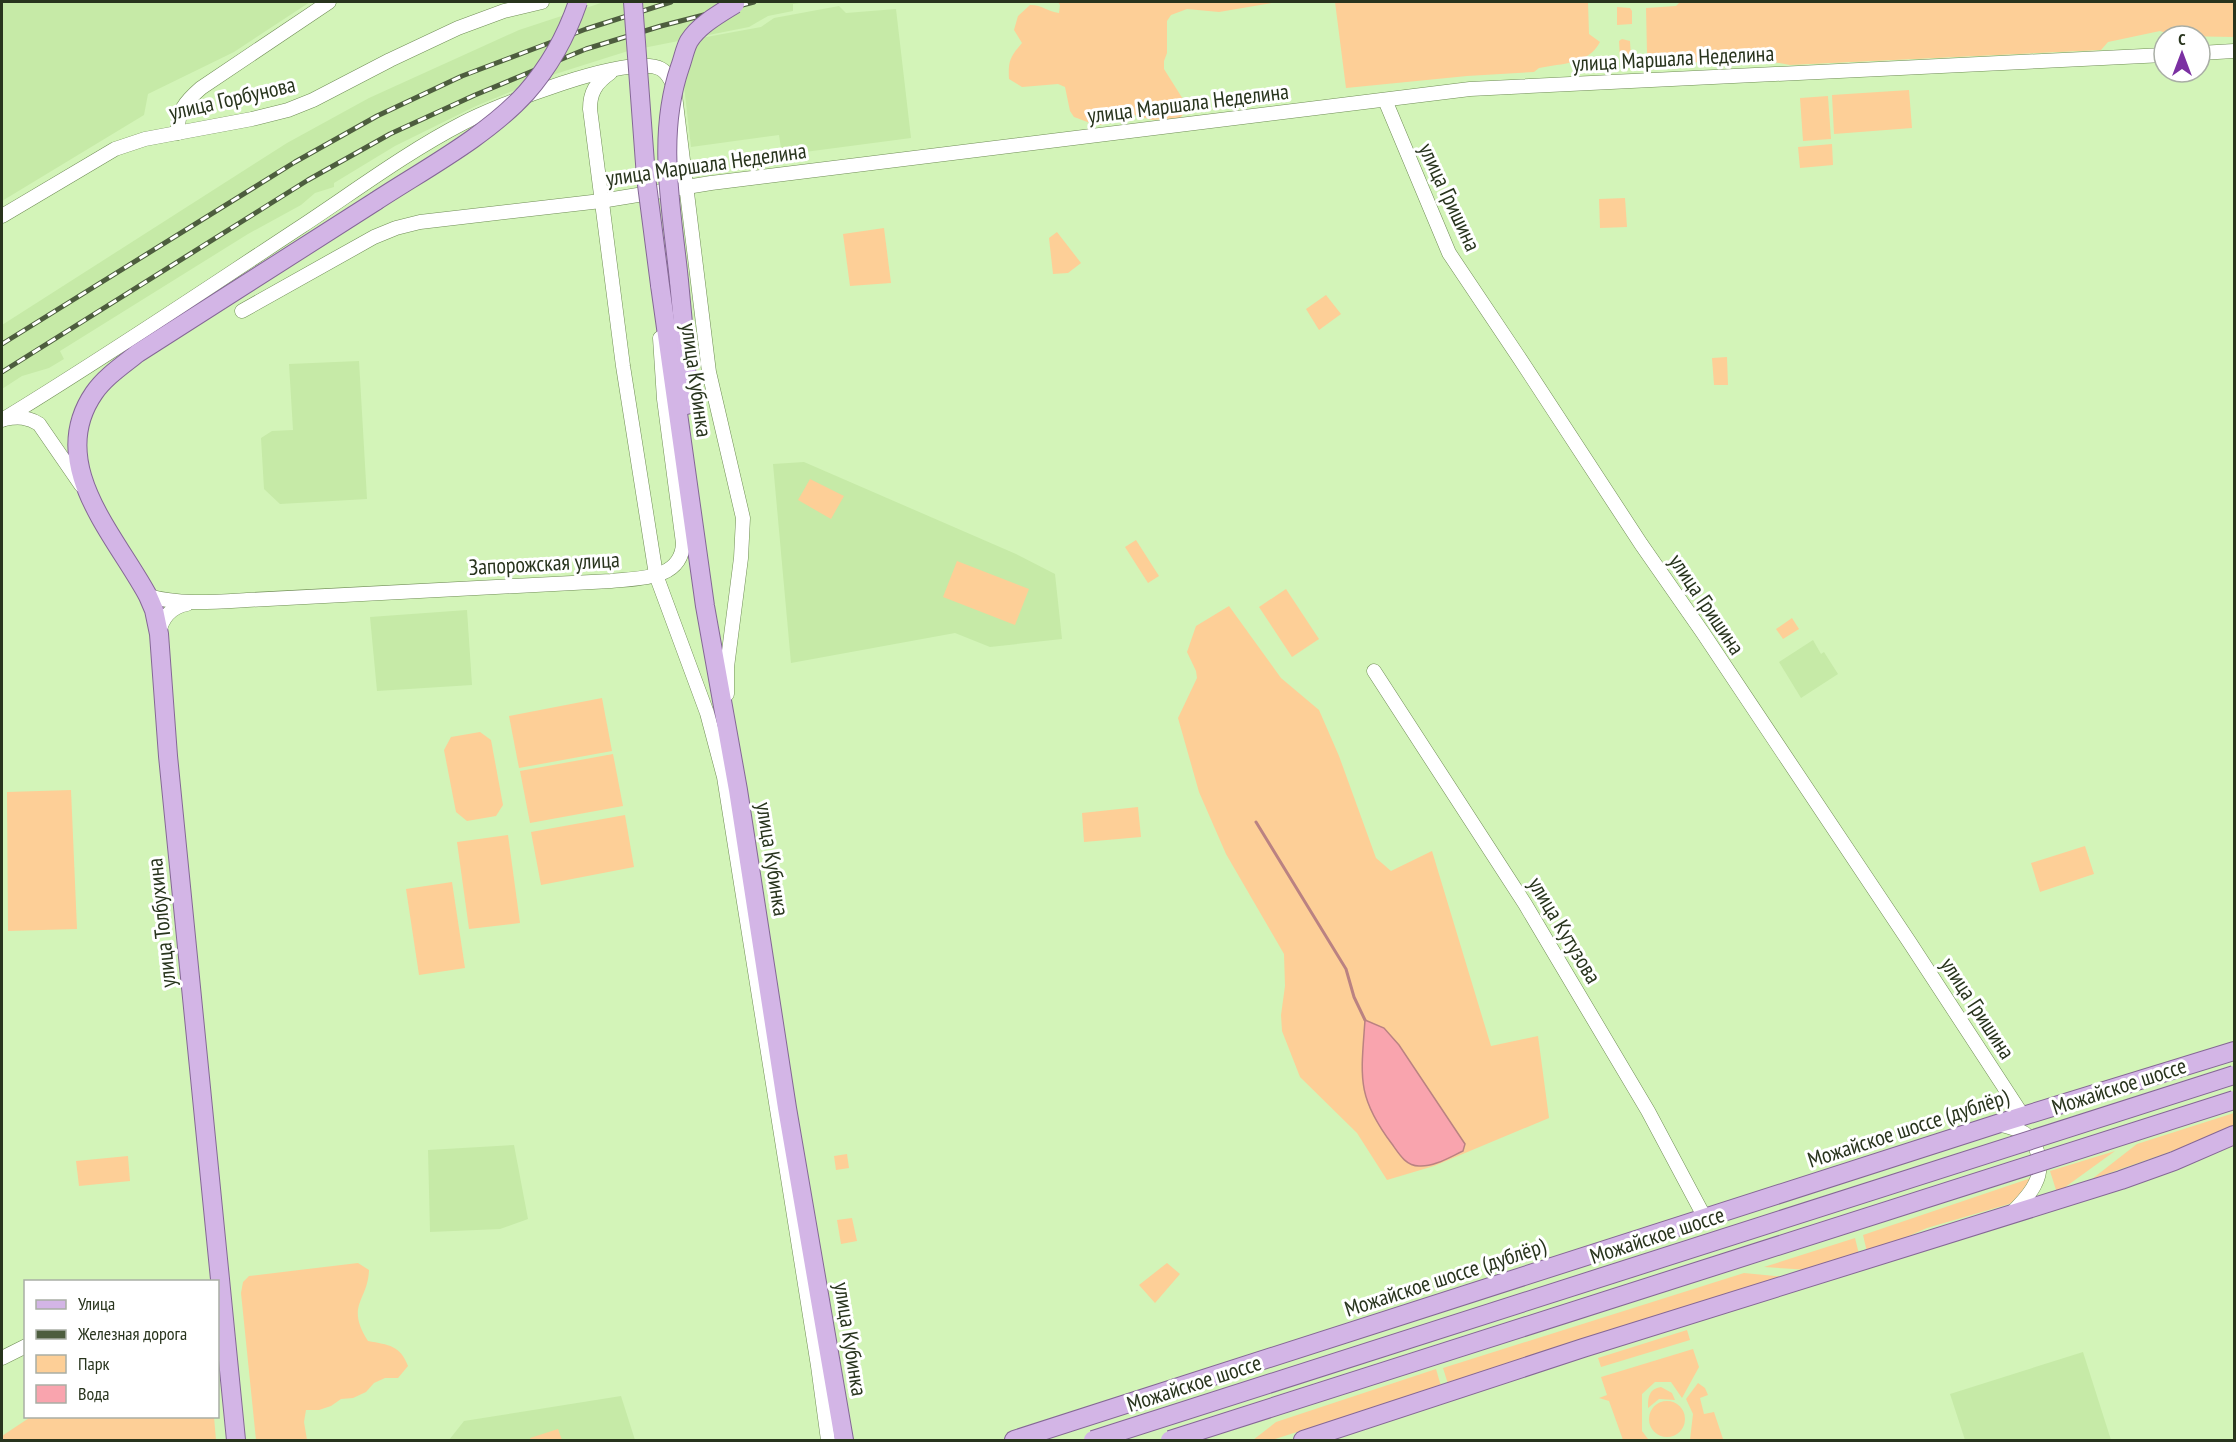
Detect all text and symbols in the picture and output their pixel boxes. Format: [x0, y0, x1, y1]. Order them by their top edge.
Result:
north arrow [2152, 24, 2212, 84]
text: С [2178, 29, 2186, 49]
street label: улица Маршала Неделина [1571, 39, 1775, 77]
street label: улица Горбунова [166, 70, 298, 126]
street label: улица Маршала Неделина [1086, 77, 1290, 129]
street label: улица Маршала Неделина [604, 136, 808, 192]
street label: улица Гришина [1413, 139, 1487, 255]
street label: улица Кубинка [675, 321, 719, 439]
street label: Запорожская улица [468, 545, 620, 581]
street label: улица Гришина [1663, 548, 1751, 660]
street label: улица Кубинка [750, 800, 796, 918]
street label: улица Толбухина [140, 857, 182, 989]
street label: улица Кутузова [1522, 872, 1608, 988]
street label: улица Гришина [1935, 952, 2021, 1064]
street label: Можайское шоссе [2048, 1051, 2190, 1121]
street label: Можайское шоссе (дублёр) [1804, 1082, 2013, 1174]
street label: Можайское шоссе [1586, 1200, 1728, 1270]
street label: Можайское шоссе (дублёр) [1341, 1231, 1550, 1323]
legend [24, 1280, 219, 1418]
street label: улица Кубинка [828, 1280, 874, 1398]
text: Улица [78, 1292, 115, 1315]
text: Железная дорога [77, 1322, 187, 1345]
street label: Можайское шоссе [1123, 1348, 1265, 1418]
text: Парк [78, 1352, 109, 1375]
text: Вода [78, 1382, 109, 1405]

